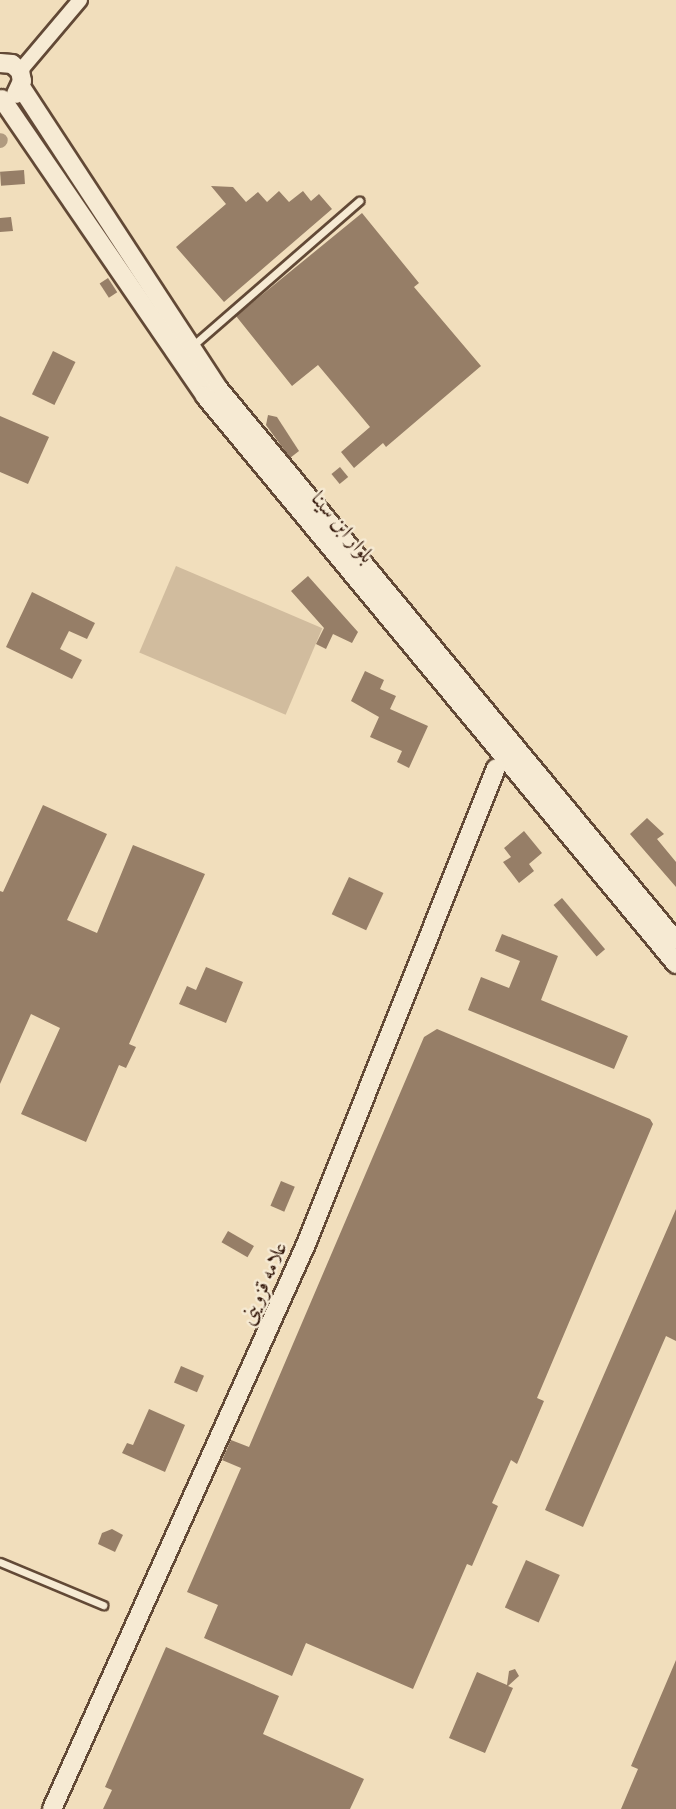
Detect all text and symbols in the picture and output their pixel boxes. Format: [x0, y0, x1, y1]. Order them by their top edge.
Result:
street label: بلوار ابن سینا [306, 486, 380, 568]
street label: علامه قزوینی [234, 1238, 292, 1328]

